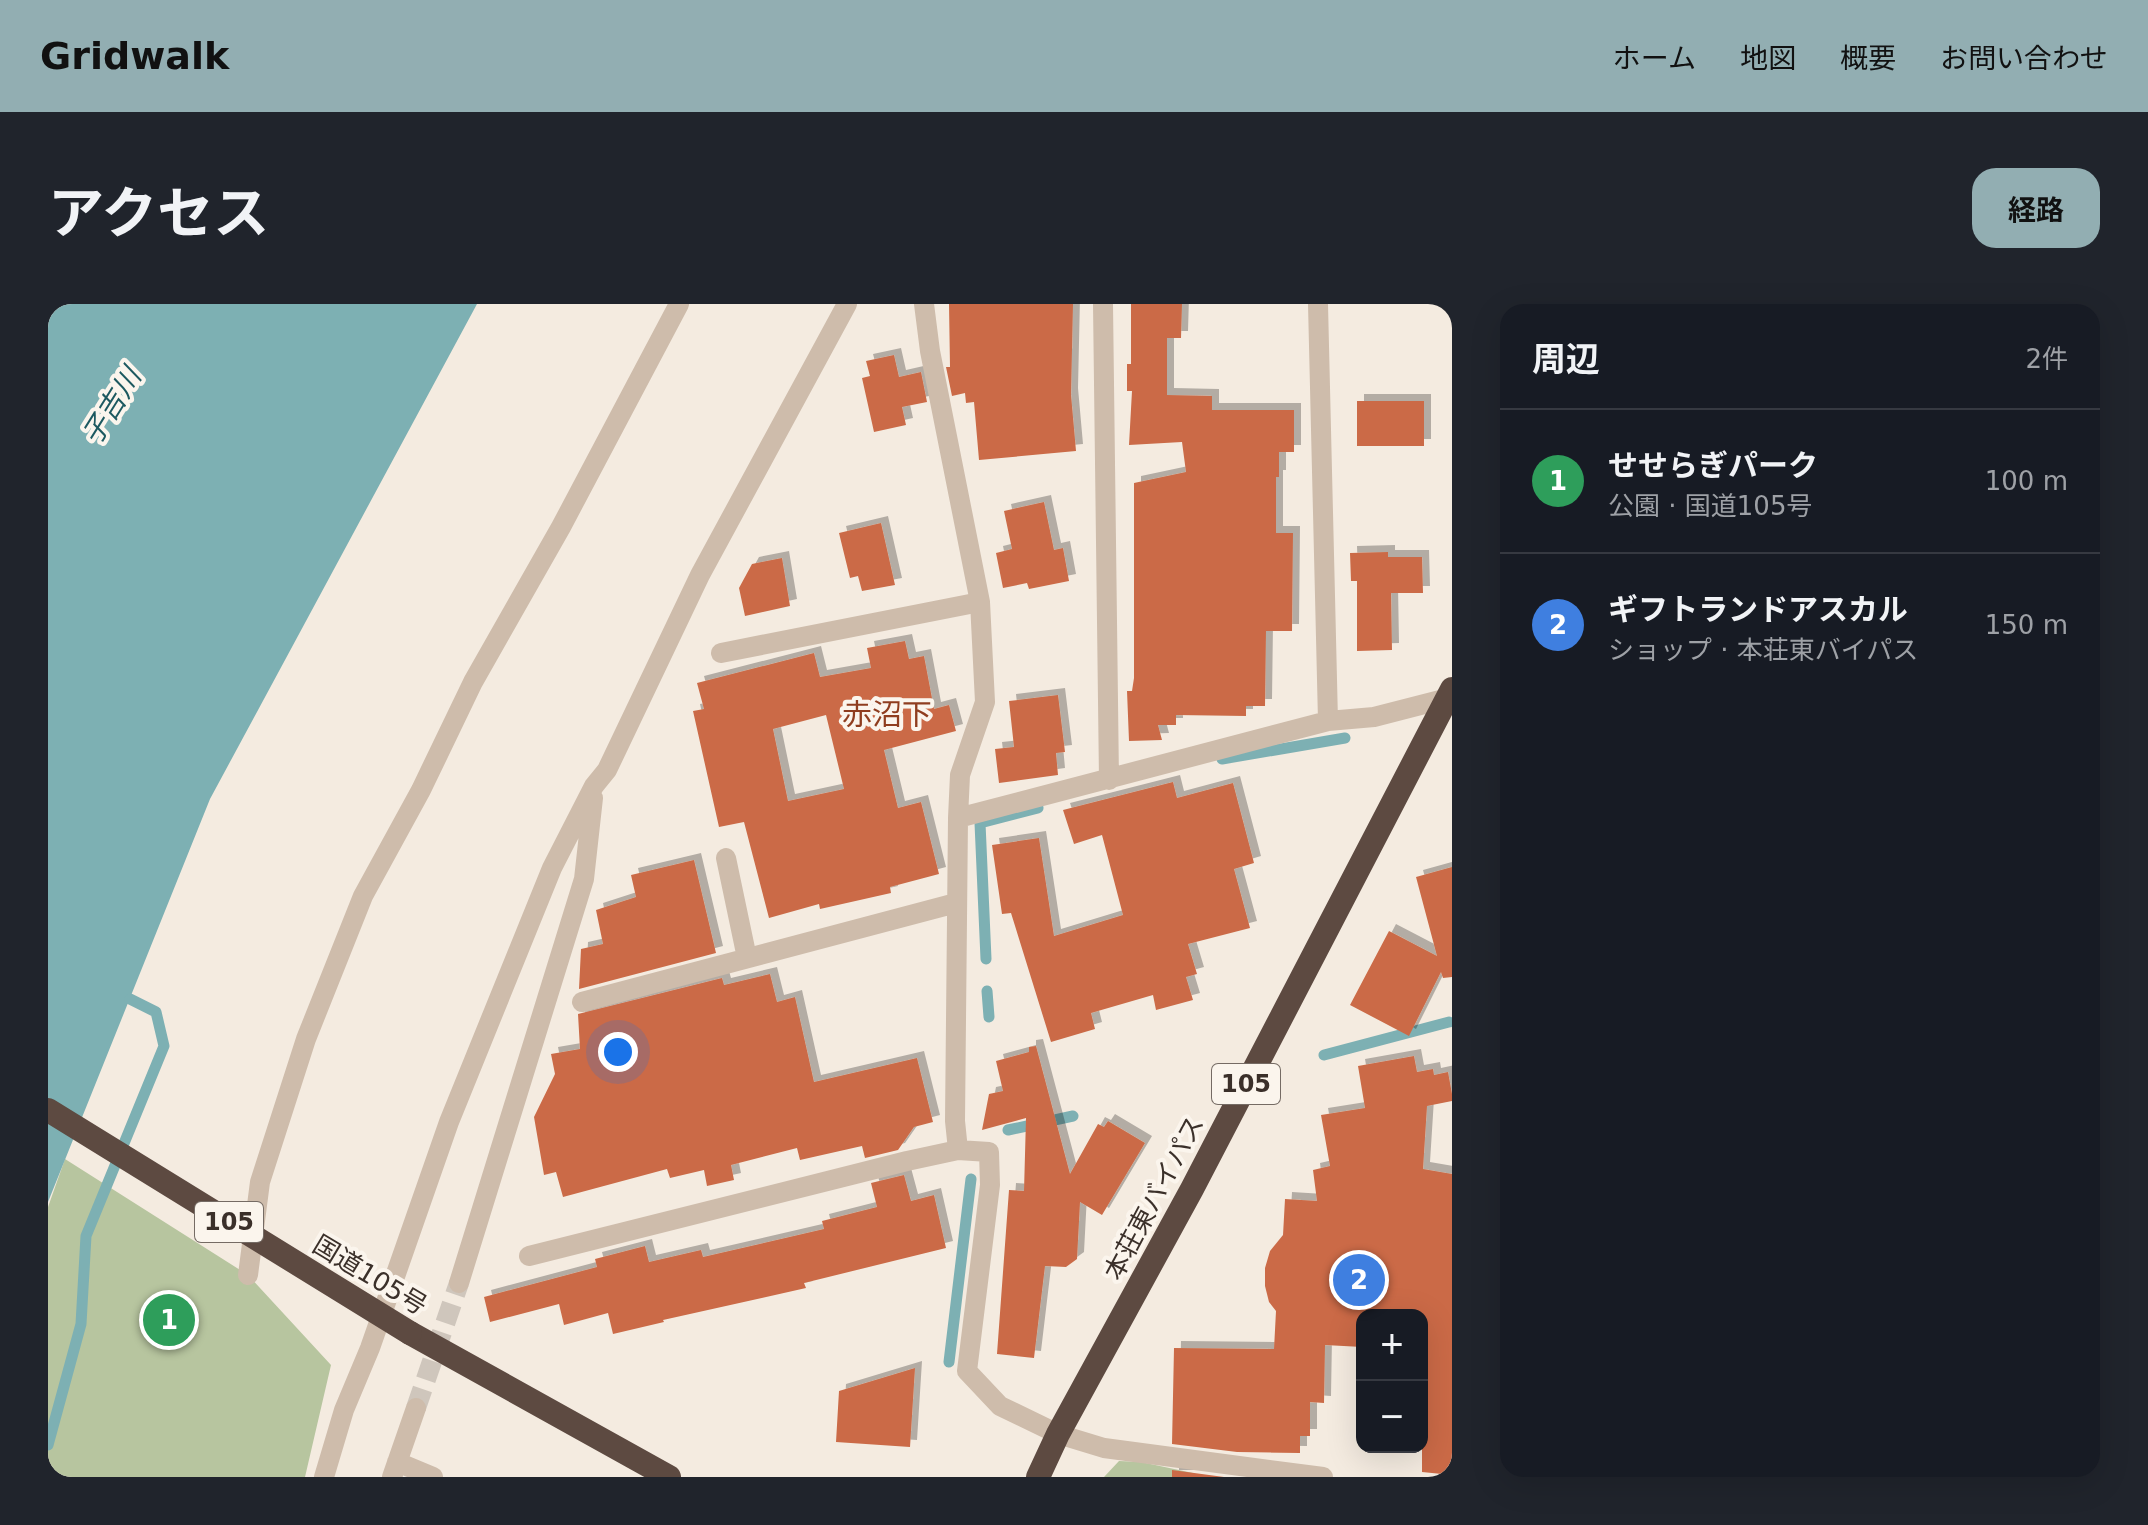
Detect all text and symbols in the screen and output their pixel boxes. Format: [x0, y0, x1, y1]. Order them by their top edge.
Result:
text: Gridwalk [40, 34, 229, 78]
text: ホーム [1613, 42, 1696, 75]
text: 地図 [1740, 42, 1796, 75]
text: 概要 [1840, 42, 1896, 75]
text: お問い合わせ [1940, 42, 2108, 75]
button: 経路 [1972, 168, 2100, 248]
text: アクセス [48, 181, 269, 246]
text: 周辺 [1532, 339, 1600, 379]
text: 2件 [2025, 344, 2068, 374]
water label: 子吉川 [75, 359, 149, 451]
text: せせらぎパーク [1608, 448, 1818, 483]
text: 1 [1549, 466, 1567, 496]
text: 100 m [1985, 466, 2068, 496]
text: 公園 · 国道105号 [1608, 491, 1812, 521]
text: ギフトランドアスカル [1608, 592, 1908, 627]
text: 2 [1549, 610, 1567, 640]
text: 150 m [1985, 610, 2068, 640]
text: ショップ · 本荘東バイパス [1608, 635, 1918, 665]
district label: 赤沼下 [842, 697, 932, 732]
your location [598, 1032, 638, 1072]
road number: 105 [1212, 1064, 1280, 1104]
street label: 本荘東バイパス [1098, 1111, 1210, 1285]
road number: 105 [195, 1202, 263, 1242]
street label: 国道105号 [308, 1229, 432, 1321]
pin: 2 [1333, 1250, 1385, 1310]
pin: 1 [143, 1290, 195, 1350]
map controls [1356, 1309, 1428, 1453]
button: + [1356, 1309, 1428, 1381]
button: − [1356, 1381, 1428, 1453]

